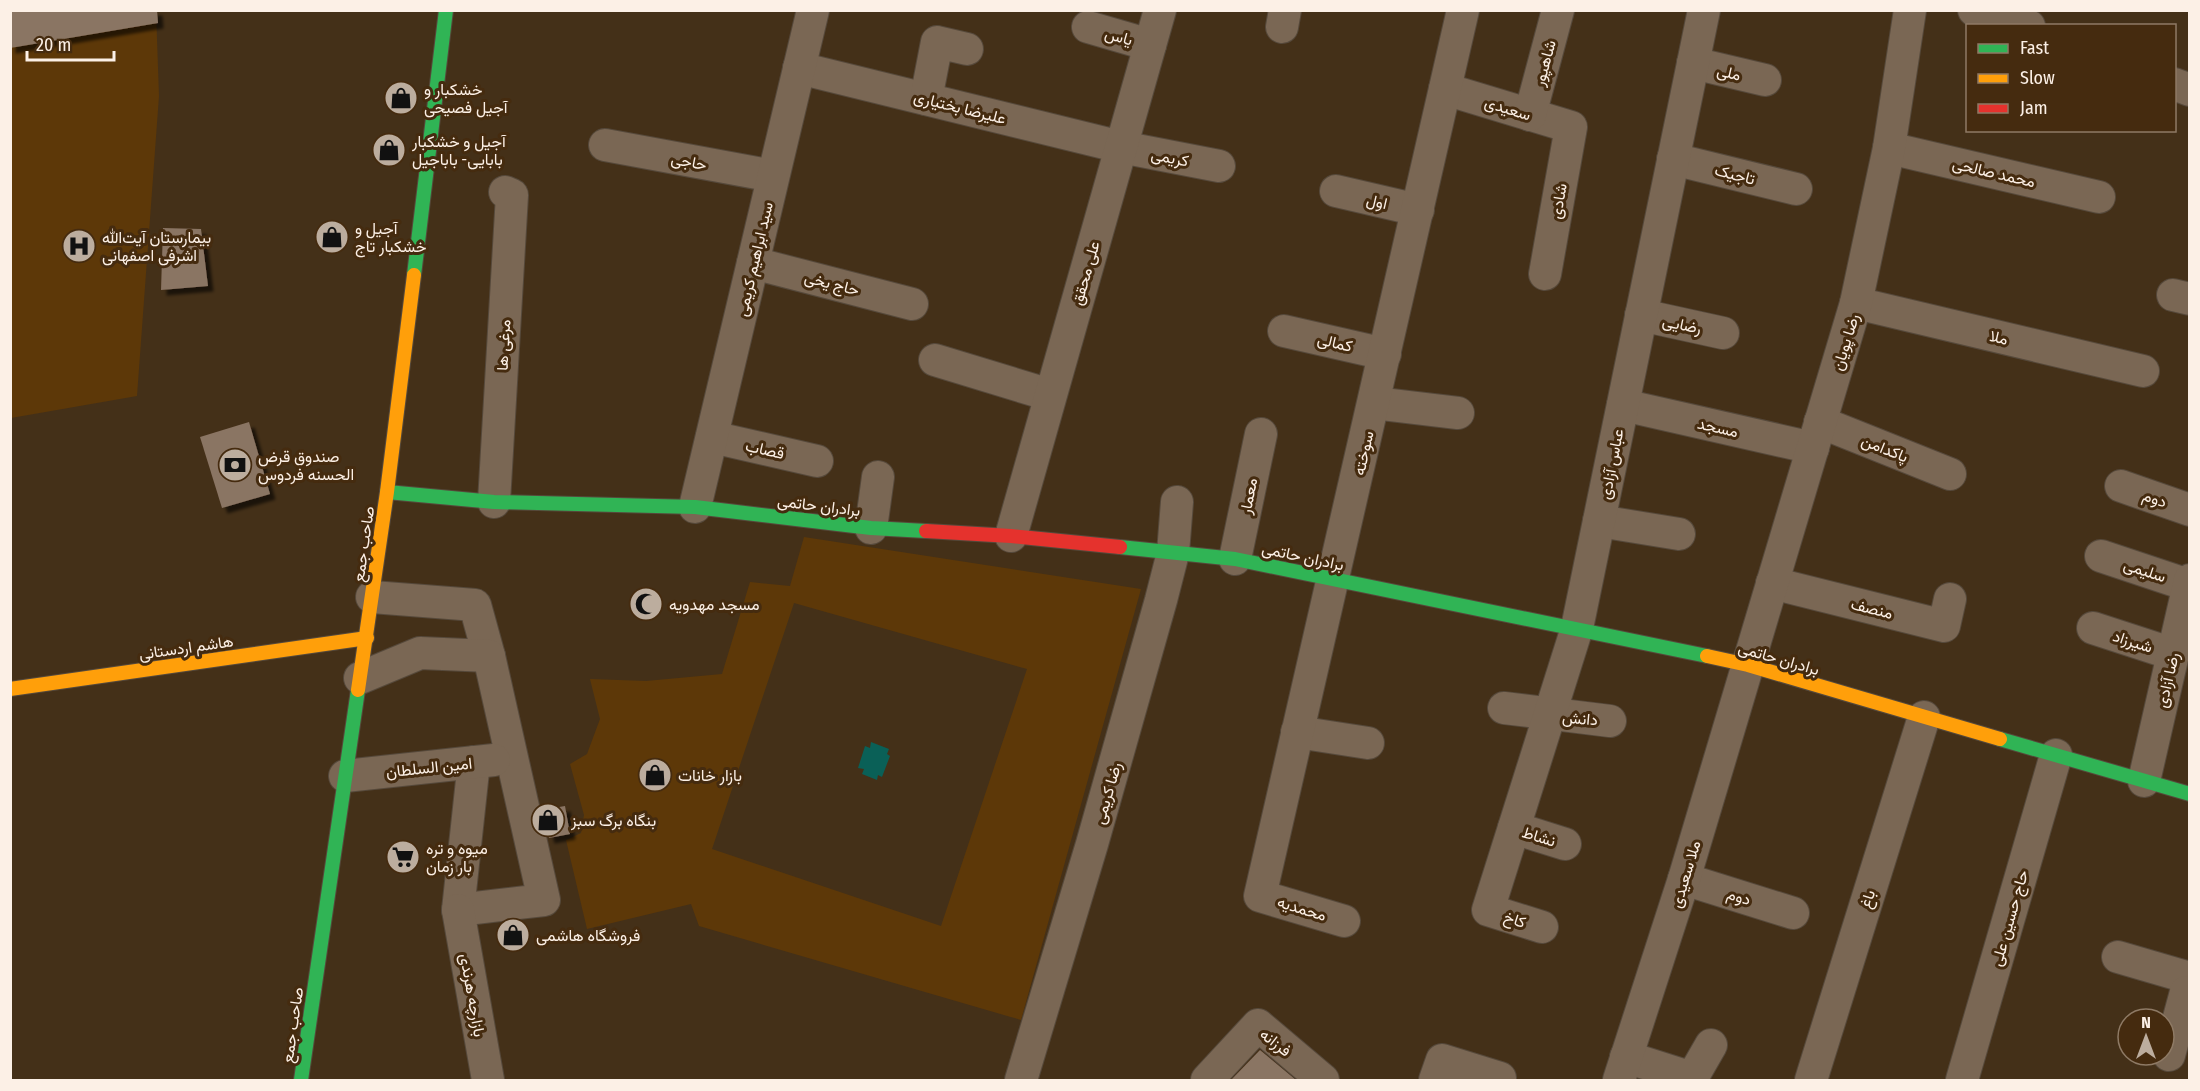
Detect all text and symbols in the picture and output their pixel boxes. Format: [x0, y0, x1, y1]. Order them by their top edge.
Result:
street label: یاس [1102, 23, 1135, 50]
scale bar [27, 24, 114, 62]
legend [1966, 24, 2176, 132]
text: 20 m [36, 34, 71, 56]
text: Fast [2020, 37, 2049, 59]
street label: شاهپور [1529, 38, 1562, 90]
street label: ملی [1715, 61, 1743, 85]
text: Slow [2020, 67, 2055, 89]
shop icon: خشکبار و آجیل فصیحی [383, 80, 419, 116]
place label: خشکبار و آجیل فصیحی [424, 80, 509, 118]
street label: علیرضا بختیاری [912, 87, 1008, 129]
street label: سعیدی [1482, 92, 1533, 125]
text: Jam [2020, 97, 2048, 119]
shop icon: آجیل و خشکبار بابایی- باباجیل [371, 132, 407, 168]
place label: آجیل و خشکبار بابایی- باباجیل [411, 132, 507, 170]
street label: کریمی [1149, 145, 1190, 171]
street label: حاجی [669, 149, 709, 175]
street label: محمد صالحی [1950, 154, 2037, 192]
street label: تاجیک [1713, 160, 1757, 189]
street label: شادی [1546, 182, 1572, 221]
street label: اول [1364, 190, 1389, 214]
street label: سید ابراهیم کریمی [732, 200, 778, 318]
shop icon: آجیل و خشکبار تاج [314, 219, 350, 255]
place label: آجیل و خشکبار تاج [355, 219, 427, 258]
hospital icon: بیمارستان آیت‌الله اشرفی اصفهانی [61, 228, 97, 264]
place label: بیمارستان آیت‌الله اشرفی اصفهانی [102, 228, 211, 266]
street label: علی محقق [1067, 239, 1105, 308]
street label: حاج یخی [802, 268, 861, 301]
street label: رضایی [1660, 311, 1703, 339]
street label: رضا پویان [1828, 311, 1865, 373]
street label: مرغی ها [493, 319, 515, 371]
street label: ملا [1988, 326, 2010, 349]
street label: کمالی [1315, 329, 1354, 357]
street label: مسجد [1696, 414, 1740, 441]
street label: عباس آزادی [1595, 427, 1629, 501]
street label: سوخته [1349, 429, 1379, 477]
street label: پاکدامن [1858, 431, 1911, 468]
street label: قصاب [744, 436, 786, 463]
bank icon: صندوق قرض الحسنه فردوس [217, 447, 253, 483]
place label: صندوق قرض الحسنه فردوس [258, 447, 354, 485]
street label: معمار [1235, 476, 1262, 517]
street label: دوم [2140, 486, 2169, 512]
street label: برادران حاتمی [776, 491, 862, 521]
street label: صاحب جمع [349, 505, 380, 584]
street label: برادران حاتمی [1260, 539, 1346, 575]
street label: سلیمی [2121, 555, 2168, 587]
mosque icon: مسجد مهدویه [628, 586, 664, 622]
street label: منصف [1849, 594, 1895, 623]
place label: مسجد مهدویه [669, 595, 760, 615]
street label: شیرزاد [2110, 626, 2155, 658]
street label: هاشم اردستانی [138, 631, 235, 665]
street label: برادران حاتمی [1736, 638, 1822, 680]
street label: رضا آزادی [2152, 651, 2184, 710]
street label: دانش [1561, 707, 1599, 731]
street label: امین السلطان [385, 754, 473, 782]
shop icon: بازار خانات [637, 757, 673, 793]
street label: رضا کریمی [1090, 760, 1126, 827]
place label: بازار خانات [678, 766, 742, 786]
shop icon: بنگاه برگ سبز [530, 802, 566, 838]
place label: بنگاه برگ سبز [570, 811, 656, 831]
street label: نشاط [1520, 822, 1558, 851]
street label: ملا سعیدی [1666, 838, 1706, 910]
supermarket icon: میوه و تره بار زمان [385, 839, 421, 875]
place label: میوه و تره بار زمان [426, 839, 488, 877]
street label: حاج حسین علی [1987, 868, 2034, 969]
street label: دوم [1724, 884, 1753, 910]
street label: باغ [1856, 888, 1881, 911]
street label: محمدیه [1275, 892, 1329, 925]
street label: کاخ [1501, 907, 1528, 934]
shop icon: فروشگاه هاشمی [495, 917, 531, 953]
place label: فروشگاه هاشمی [536, 926, 640, 946]
street label: بازارچه هرندی [454, 952, 489, 1039]
street label: صاحب جمع [278, 986, 309, 1065]
north arrow [2116, 1007, 2176, 1067]
text: N [2141, 1013, 2151, 1032]
street label: فرزانه [1256, 1024, 1295, 1061]

